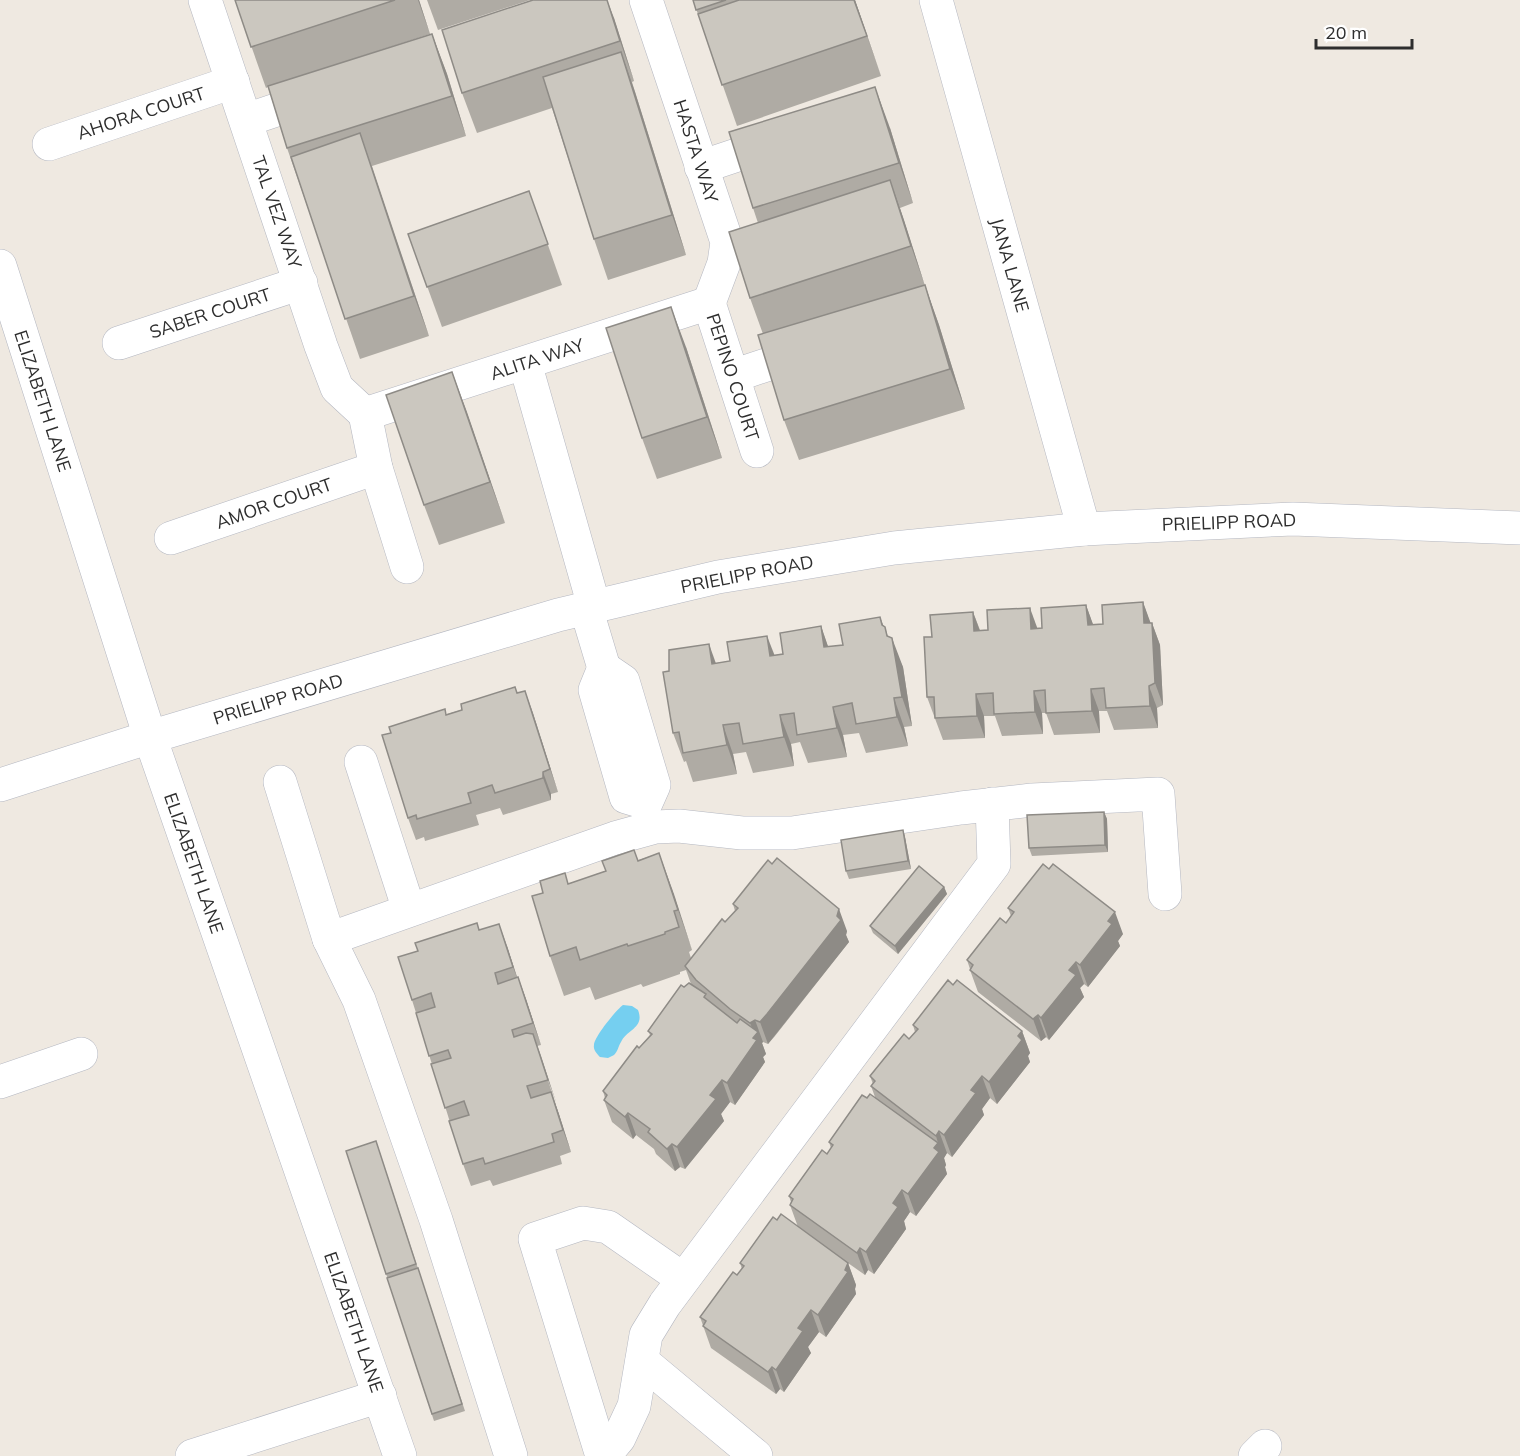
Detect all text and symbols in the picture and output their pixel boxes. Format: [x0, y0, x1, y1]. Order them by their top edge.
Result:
scale bar [1316, 12, 1412, 50]
text: 20 m [1325, 21, 1367, 44]
street label: AHORA COURT [74, 81, 208, 144]
street label: HASTA WAY [668, 96, 724, 207]
street label: TAL VEZ WAY [247, 153, 307, 272]
street label: JANA LANE [986, 215, 1034, 315]
street label: SABER COURT [146, 283, 274, 343]
street label: PEPINO COURT [702, 310, 764, 444]
street label: ELIZABETH LANE [9, 327, 77, 475]
street label: ALITA WAY [487, 333, 588, 385]
street label: AMOR COURT [213, 472, 335, 534]
street label: PRIELIPP ROAD [1161, 508, 1297, 536]
street label: PRIELIPP ROAD [679, 550, 815, 598]
street label: PRIELIPP ROAD [210, 668, 346, 730]
street label: ELIZABETH LANE [159, 790, 229, 936]
street label: ELIZABETH LANE [319, 1249, 389, 1395]

